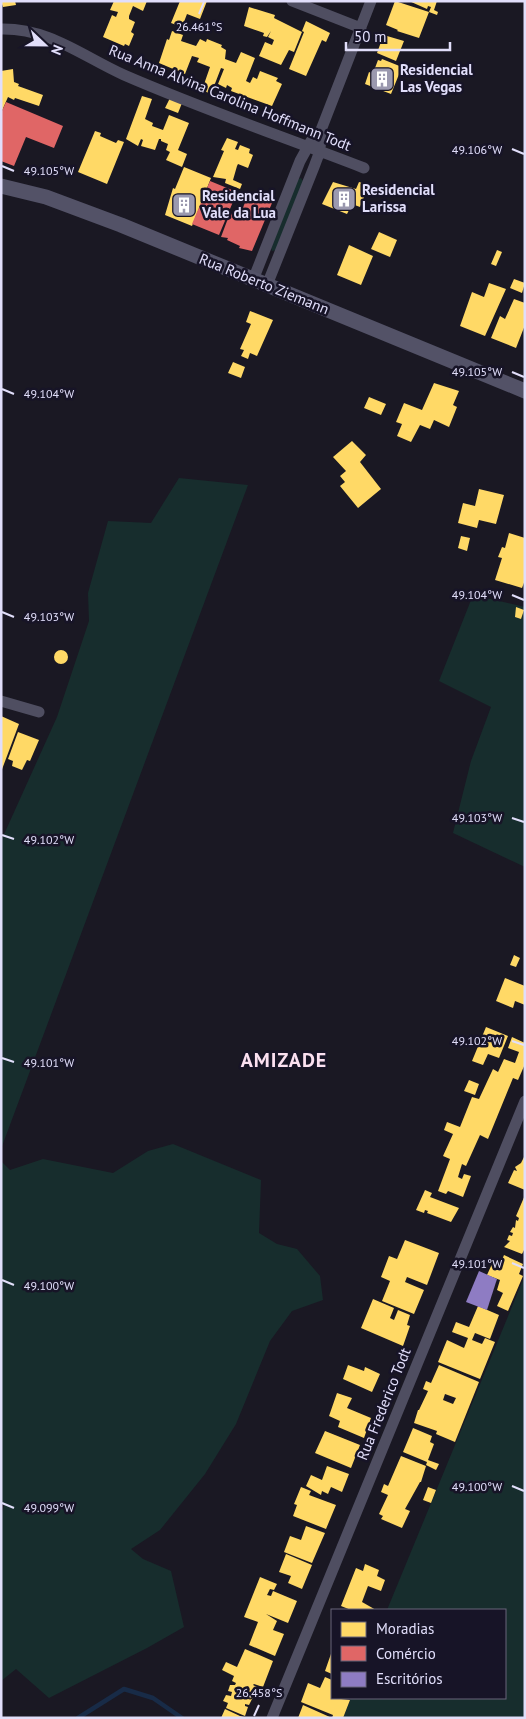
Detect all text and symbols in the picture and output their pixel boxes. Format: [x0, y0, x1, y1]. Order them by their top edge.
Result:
text: 26.461°S [176, 19, 222, 34]
north arrow [20, 20, 70, 70]
scale bar [346, 20, 450, 52]
text: 50 m [354, 27, 387, 46]
street label: Rua Anna Alvina Carolina Hoffmann Todt [106, 40, 354, 155]
text: N [47, 42, 67, 58]
place label: Residencial Las Vegas [400, 60, 473, 96]
building icon: Residencial Las Vegas [369, 66, 395, 92]
text: 49.106°W [452, 142, 502, 157]
text: 49.105°W [24, 163, 74, 178]
place label: Residencial Larissa [362, 180, 435, 216]
place label: Residencial Vale da Lua [201, 186, 276, 222]
building icon: Residencial Larissa [331, 186, 357, 212]
building icon: Residencial Vale da Lua [171, 192, 197, 218]
street label: Rua Roberto Ziemann [197, 249, 332, 318]
text: 49.105°W [452, 364, 502, 379]
text: 49.104°W [24, 386, 74, 401]
text: 49.104°W [452, 587, 502, 602]
text: 49.103°W [24, 609, 74, 624]
text: 49.103°W [452, 810, 502, 825]
text: 49.102°W [24, 832, 74, 847]
text: 49.102°W [452, 1033, 502, 1048]
district label: AMIZADE [241, 1047, 327, 1073]
text: 49.101°W [24, 1055, 74, 1070]
text: 49.101°W [452, 1256, 502, 1271]
text: 49.100°W [24, 1278, 74, 1293]
street label: Rua Frederico Todt [352, 1345, 415, 1463]
text: 49.100°W [452, 1479, 502, 1494]
text: 49.099°W [24, 1500, 74, 1515]
legend [331, 1609, 506, 1699]
text: Moradias [376, 1619, 434, 1638]
text: Comércio [376, 1644, 436, 1663]
text: Escritórios [376, 1669, 443, 1688]
text: 26.458°S [236, 1685, 282, 1700]

